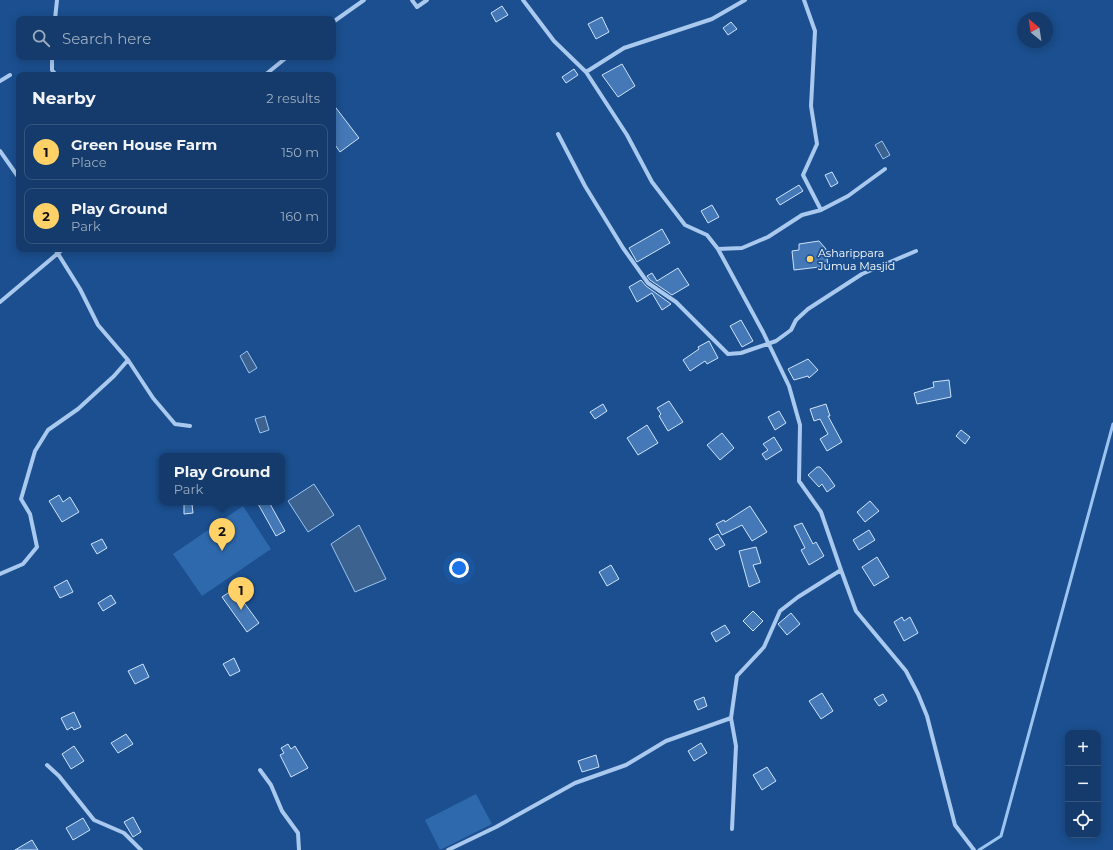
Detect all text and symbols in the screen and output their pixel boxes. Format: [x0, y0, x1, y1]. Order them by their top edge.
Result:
north arrow [1017, 12, 1053, 48]
search box [16, 16, 336, 60]
icon: search [30, 27, 52, 49]
text: Search here [62, 29, 151, 48]
text: Nearby [32, 88, 96, 108]
text: 2 results [266, 90, 320, 106]
text: Green House Farm [71, 135, 217, 154]
text: 1 [43, 144, 49, 160]
text: 150 m [281, 144, 319, 160]
text: Place [71, 154, 107, 170]
text: Play Ground [71, 199, 168, 218]
text: 2 [42, 208, 50, 224]
text: 160 m [281, 208, 319, 224]
text: Park [71, 218, 101, 234]
place label: Asharippara Jumua Masjid [817, 246, 895, 273]
marker: Asharippara Jumua Masjid [805, 254, 815, 264]
popup [159, 453, 285, 505]
text: Play Ground [174, 462, 270, 481]
text: Park [174, 481, 203, 497]
pin: 2 [209, 518, 235, 551]
your location [449, 558, 469, 578]
pin: 1 [228, 577, 254, 610]
map controls [1065, 730, 1101, 838]
button: + [1065, 730, 1101, 766]
button: − [1065, 766, 1101, 802]
button: locate [1065, 802, 1101, 838]

